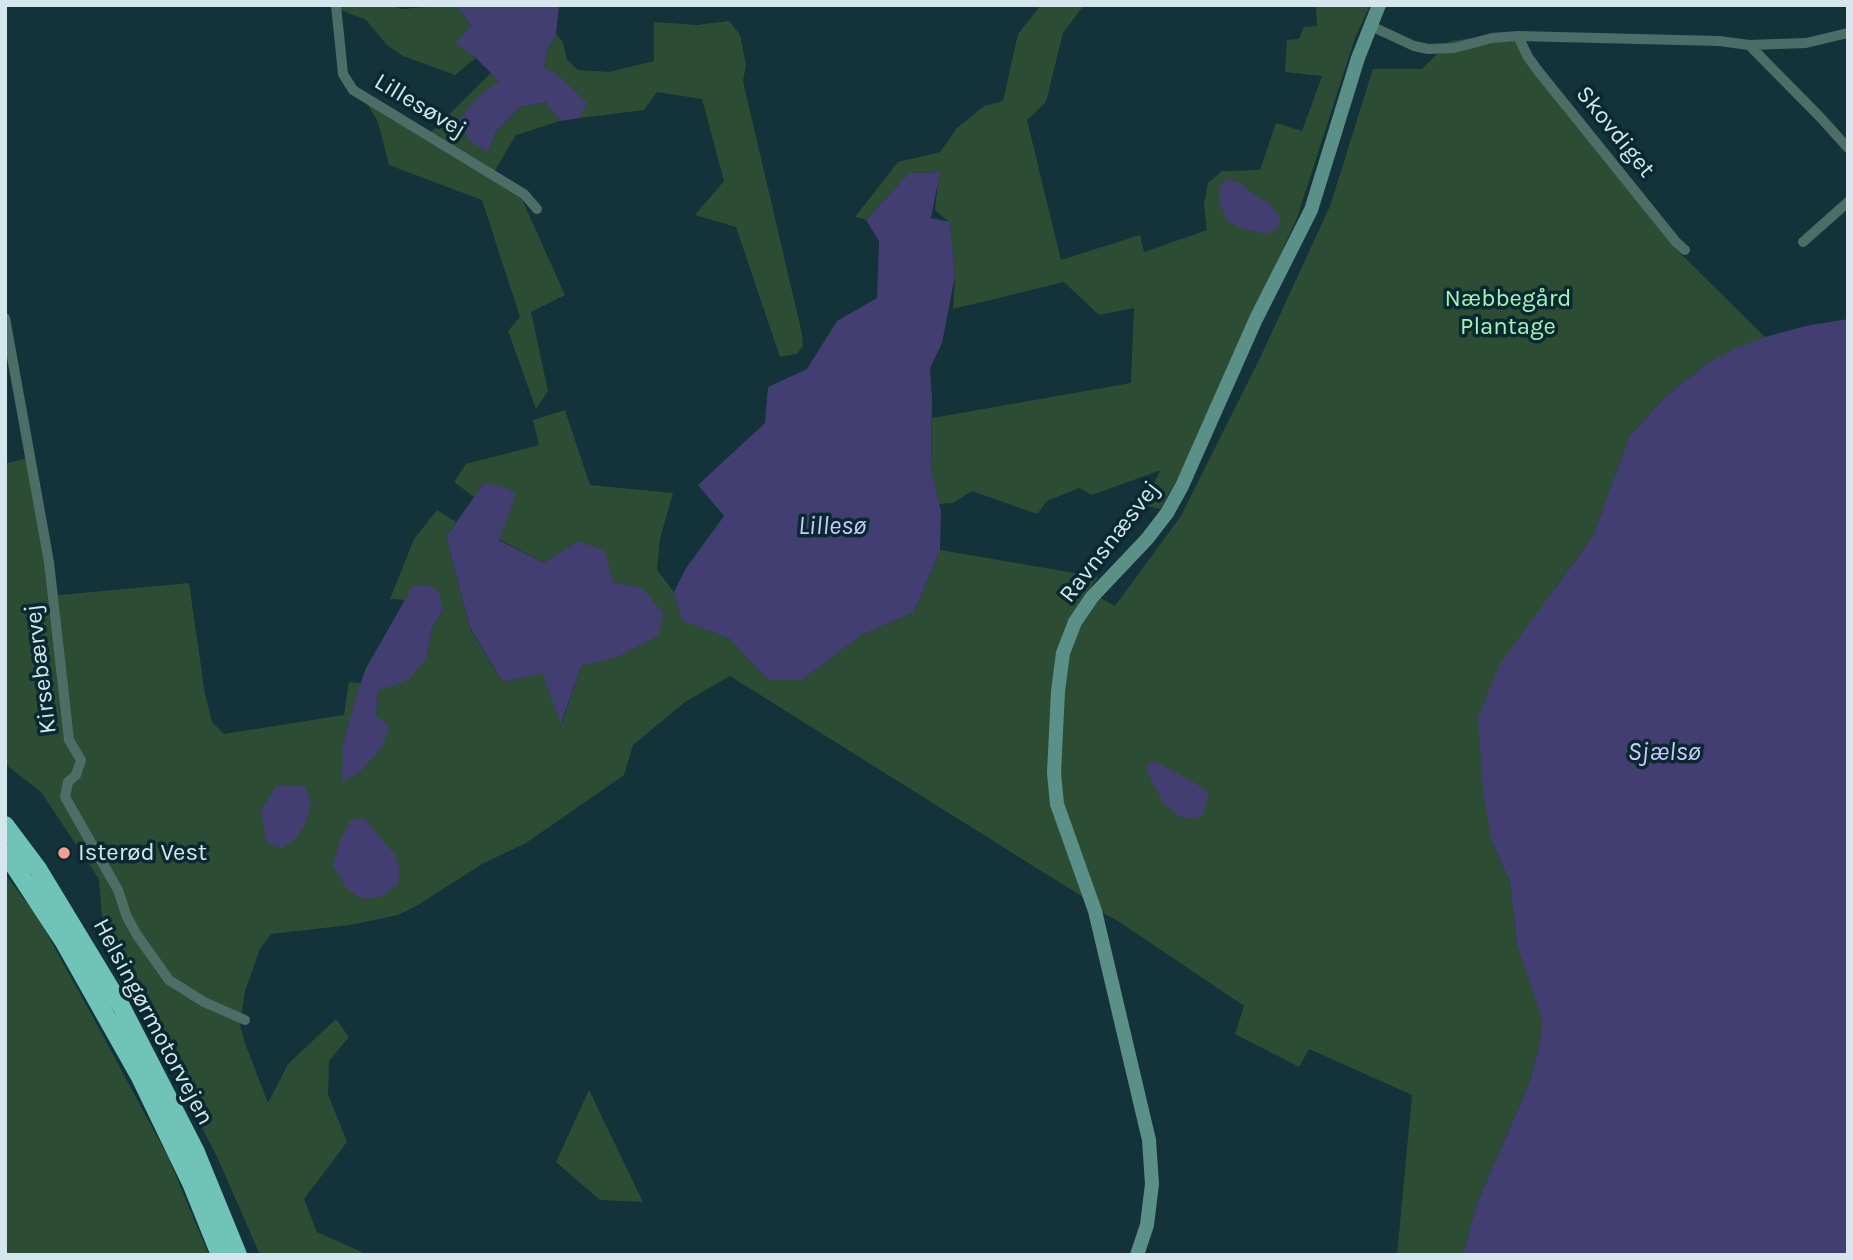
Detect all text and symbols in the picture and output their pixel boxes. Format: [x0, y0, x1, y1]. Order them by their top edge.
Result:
street label: Lillesøvej [369, 67, 471, 145]
street label: Skovdiget [1569, 80, 1661, 184]
park label: Næbbegård Plantage [1444, 285, 1572, 341]
street label: Ravnsnæsvej [1054, 475, 1166, 609]
water label: Lillesø [798, 511, 866, 543]
street label: Kirsebærvej [19, 602, 63, 736]
water label: Sjælsø [1627, 737, 1701, 769]
place label: Isterød Vest [78, 839, 207, 867]
marker: Isterød Vest [56, 845, 72, 861]
street label: Helsingørmotorvejen [86, 914, 220, 1130]

